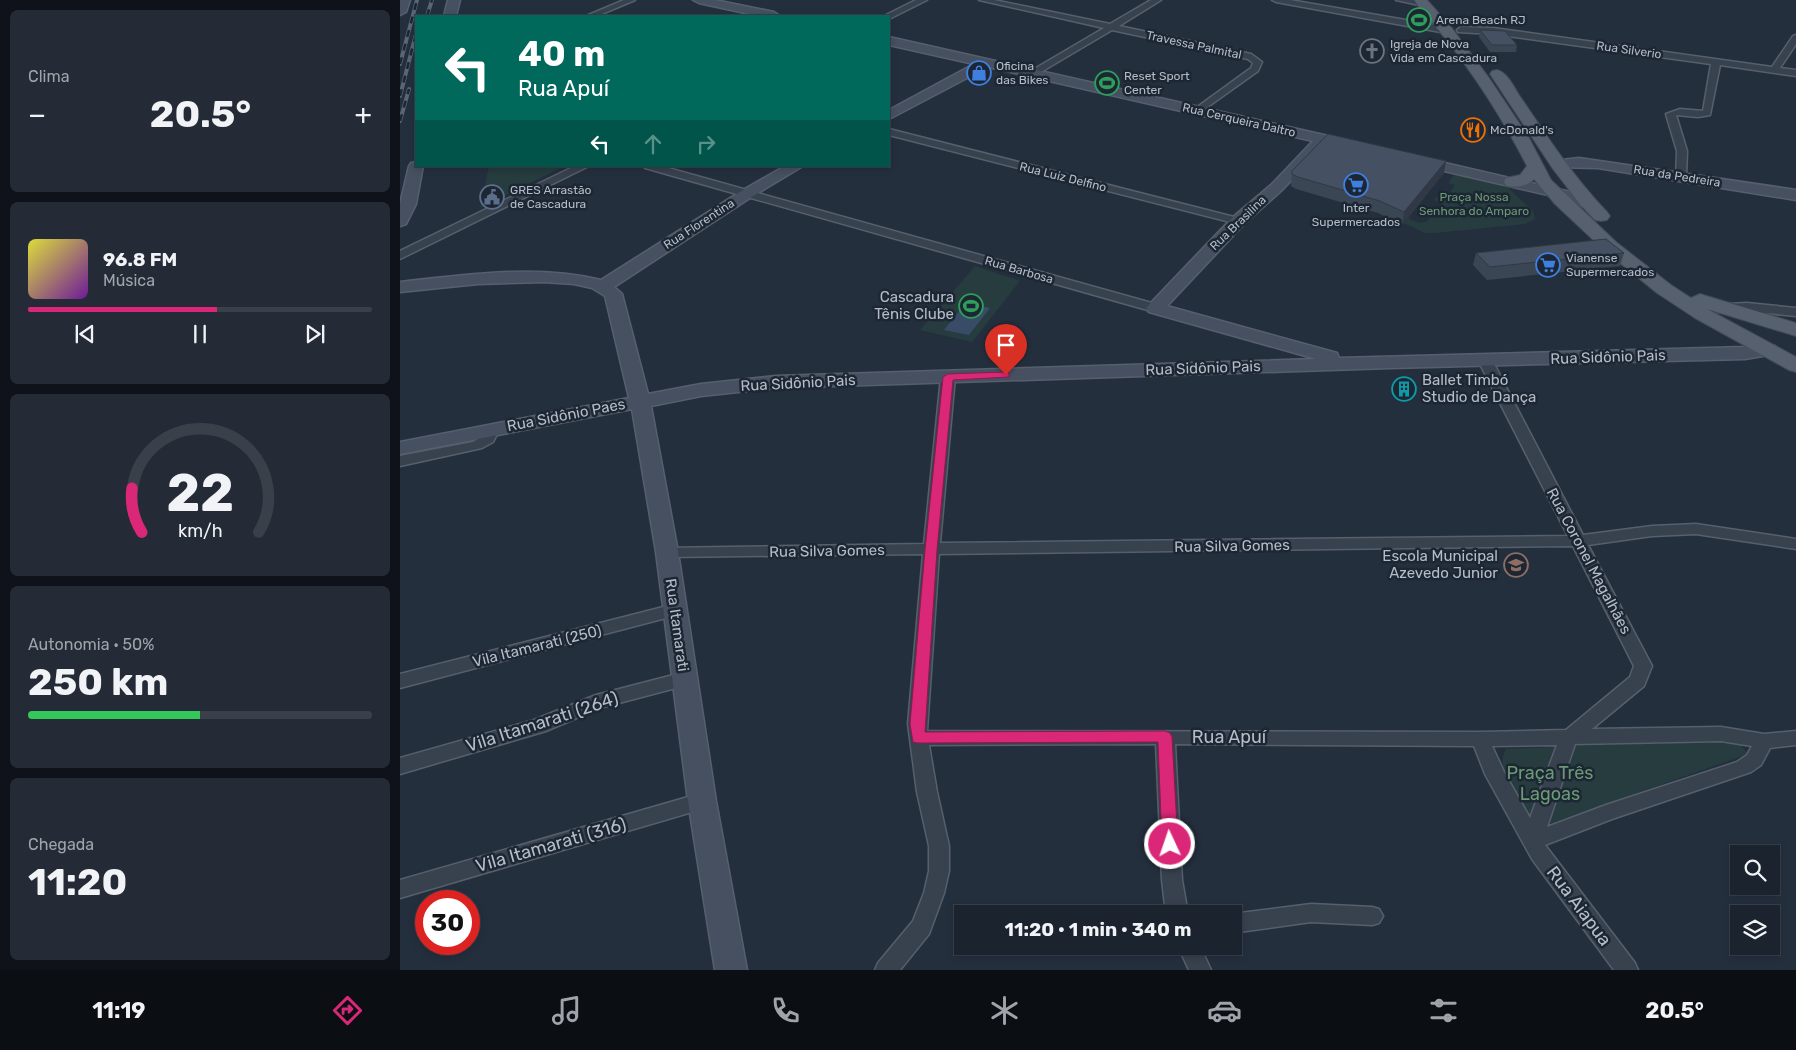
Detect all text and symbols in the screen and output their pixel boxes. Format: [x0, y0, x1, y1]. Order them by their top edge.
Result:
sports icon: Arena Beach RJ [1406, 7, 1432, 33]
place label: Arena Beach RJ [1436, 13, 1526, 27]
street label: Travessa Palmital [1145, 28, 1243, 62]
text: 40 m [518, 33, 605, 75]
icon: left [435, 35, 500, 100]
place label: Igreja de Nova Vida em Cascadura [1390, 37, 1497, 65]
church icon: Igreja de Nova Vida em Cascadura [1359, 38, 1385, 64]
street label: Rua Silverio [1596, 39, 1662, 61]
place label: Oficina das Bikes [996, 59, 1048, 87]
shop icon: Oficina das Bikes [966, 60, 992, 86]
text: Clima [28, 67, 69, 86]
place label: Reset Sport Center [1124, 69, 1190, 97]
sports icon: Reset Sport Center [1094, 70, 1120, 96]
text: Rua Apuí [518, 75, 609, 102]
text: 20.5° [150, 91, 251, 137]
text: − [28, 98, 46, 131]
text: + [355, 98, 372, 131]
street label: Rua Cerqueira Daltro [1181, 100, 1297, 140]
restaurant icon: McDonald's [1460, 117, 1486, 143]
place label: McDonald's [1490, 123, 1554, 137]
icon: left [586, 130, 614, 158]
icon: ahead [639, 130, 667, 158]
icon: right [692, 130, 720, 158]
street label: Rua Luiz Delfino [1018, 159, 1108, 195]
street label: Rua da Pedreira [1632, 162, 1722, 190]
supermarket icon: Inter Supermercados [1343, 172, 1369, 198]
place label: GRES Arrastão de Cascadura [510, 183, 592, 211]
public building icon: GRES Arrastão de Cascadura [479, 184, 505, 210]
park label: Praça Nossa Senhora do Amparo [1419, 190, 1529, 218]
street label: Rua Brasilina [1207, 193, 1269, 253]
street label: Rua Florentina [661, 196, 737, 252]
place label: Inter Supermercados [1312, 201, 1400, 229]
text: 96.8 FM [103, 248, 177, 271]
place label: Vianense Supermercados [1566, 251, 1654, 279]
supermarket icon: Vianense Supermercados [1535, 252, 1561, 278]
street label: Rua Barbosa [983, 254, 1055, 286]
text: Música [103, 271, 155, 290]
place label: Cascadura Tênis Clube [874, 288, 954, 323]
sports icon: Cascadura Tênis Clube [958, 293, 984, 319]
icon: previous [71, 320, 99, 348]
icon: pause [186, 320, 214, 348]
icon: next [301, 320, 329, 348]
pin [985, 324, 1027, 375]
icon: arrive [992, 331, 1020, 359]
street label: Rua Sidônio Pais [1550, 346, 1666, 368]
street label: Rua Sidônio Pais [1145, 357, 1261, 379]
street label: Rua Sidônio Pais [740, 371, 856, 395]
place label: Ballet Timbó Studio de Dança [1422, 371, 1536, 406]
building icon: Ballet Timbó Studio de Dança [1391, 376, 1417, 402]
street label: Rua Sidônio Paes [505, 395, 627, 435]
text: 22 [166, 462, 234, 524]
street label: Rua Coronel Magalhães [1543, 485, 1635, 637]
text: km/h [178, 520, 222, 541]
street label: Rua Silva Gomes [1174, 536, 1290, 556]
street label: Rua Silva Gomes [769, 541, 885, 561]
place label: Escola Municipal Azevedo Junior [1382, 547, 1498, 582]
school or university icon: Escola Municipal Azevedo Junior [1503, 552, 1529, 578]
street label: Rua Itamarati [662, 577, 692, 673]
street label: Vila Itamarati (250) [471, 621, 603, 671]
text: Autonomia · 50% [28, 635, 154, 654]
text: 250 km [28, 659, 168, 705]
street label: Vila Itamarati (264) [463, 687, 621, 757]
street label: Rua Apuí [1192, 726, 1268, 748]
park label: Praça Três Lagoas [1507, 762, 1593, 805]
street label: Vila Itamarati (316) [473, 813, 629, 877]
position arrow [1143, 817, 1195, 869]
text: Chegada [28, 835, 94, 854]
map controls [1730, 845, 1780, 955]
button: search [1730, 845, 1780, 895]
text: 11:20 [28, 859, 127, 905]
street label: Rua Aiapua [1542, 862, 1616, 950]
speed limit sign: 30 [415, 890, 480, 955]
button: layers [1730, 905, 1780, 955]
text: 11:20 · 1 min · 340 m [1005, 918, 1191, 941]
icon: directions [330, 993, 365, 1028]
icon: music [549, 993, 584, 1028]
icon: phone [768, 993, 803, 1028]
icon: climate [987, 993, 1022, 1028]
icon: car [1207, 993, 1242, 1028]
icon: filters [1426, 993, 1461, 1028]
text: 11:19 [92, 997, 145, 1024]
text: 20.5° [1645, 997, 1704, 1024]

